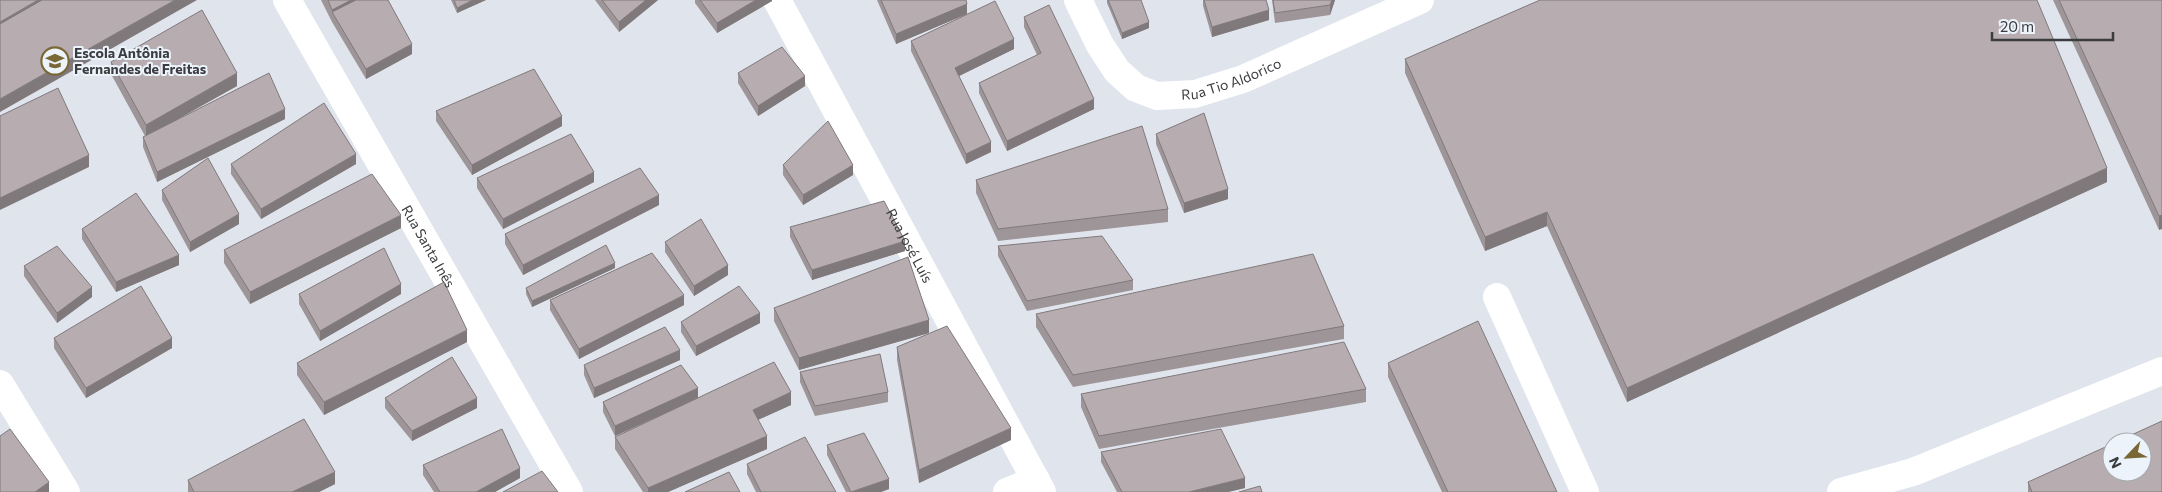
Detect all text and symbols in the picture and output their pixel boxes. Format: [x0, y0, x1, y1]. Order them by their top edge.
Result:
scale bar [1992, 10, 2113, 42]
text: 20 m [2000, 17, 2034, 35]
place label: Escola Antônia Fernandes de Freitas [74, 44, 207, 77]
school or university icon: Escola Antônia Fernandes de Freitas [40, 46, 70, 76]
street label: Rua Tio Aldorico [1181, 54, 1284, 103]
street label: Rua Santa Inês [398, 202, 459, 290]
street label: Rua José Luís [883, 205, 937, 285]
north arrow [2102, 432, 2152, 482]
text: N [2105, 454, 2125, 471]

